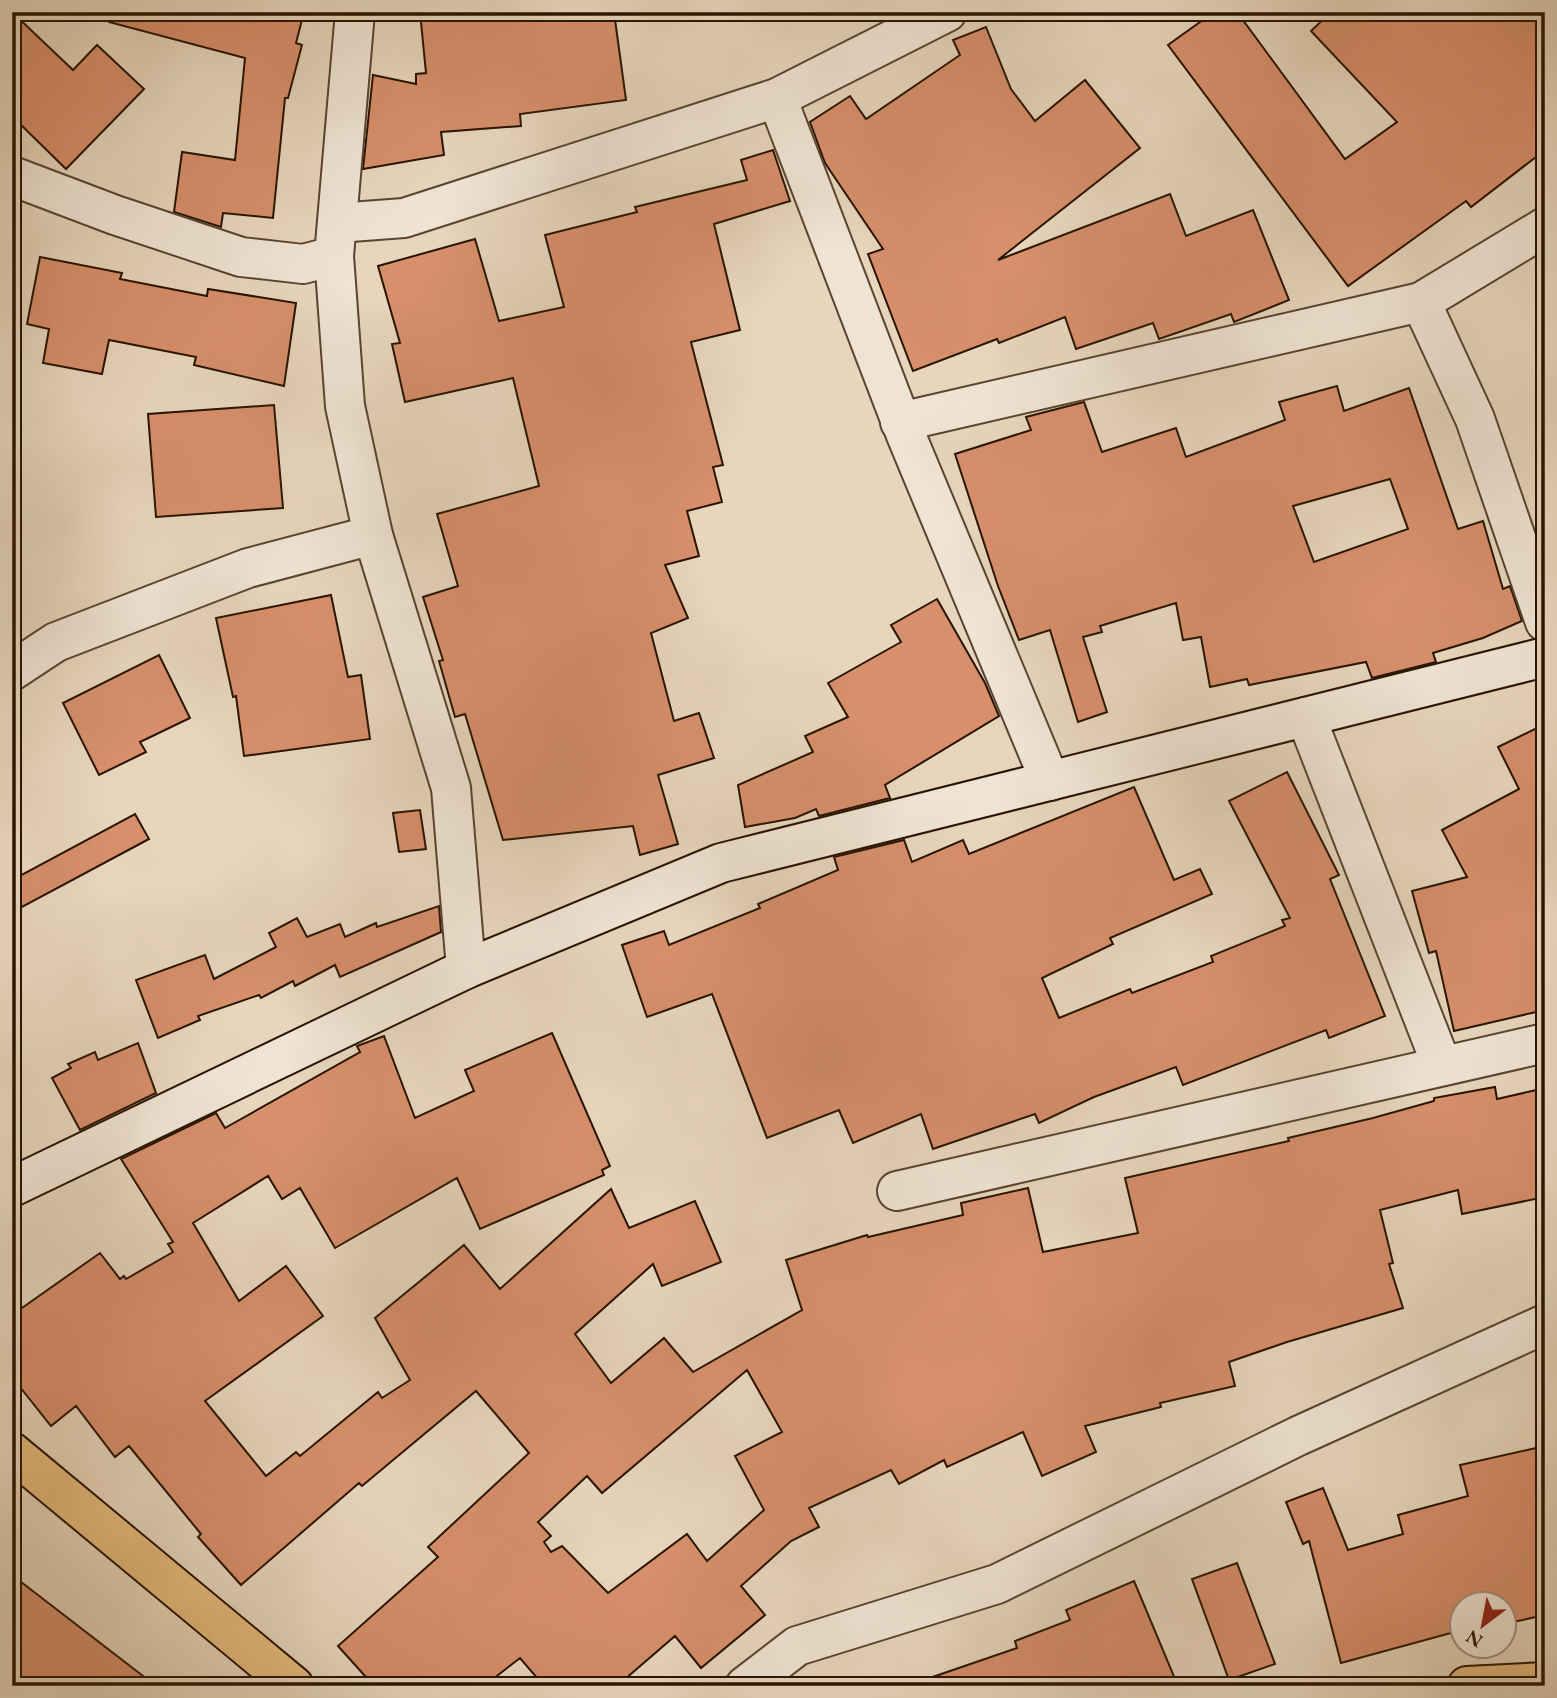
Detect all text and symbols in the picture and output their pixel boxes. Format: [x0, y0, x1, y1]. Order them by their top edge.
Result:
north arrow [1448, 1590, 1518, 1660]
text: N [1461, 1624, 1487, 1654]

